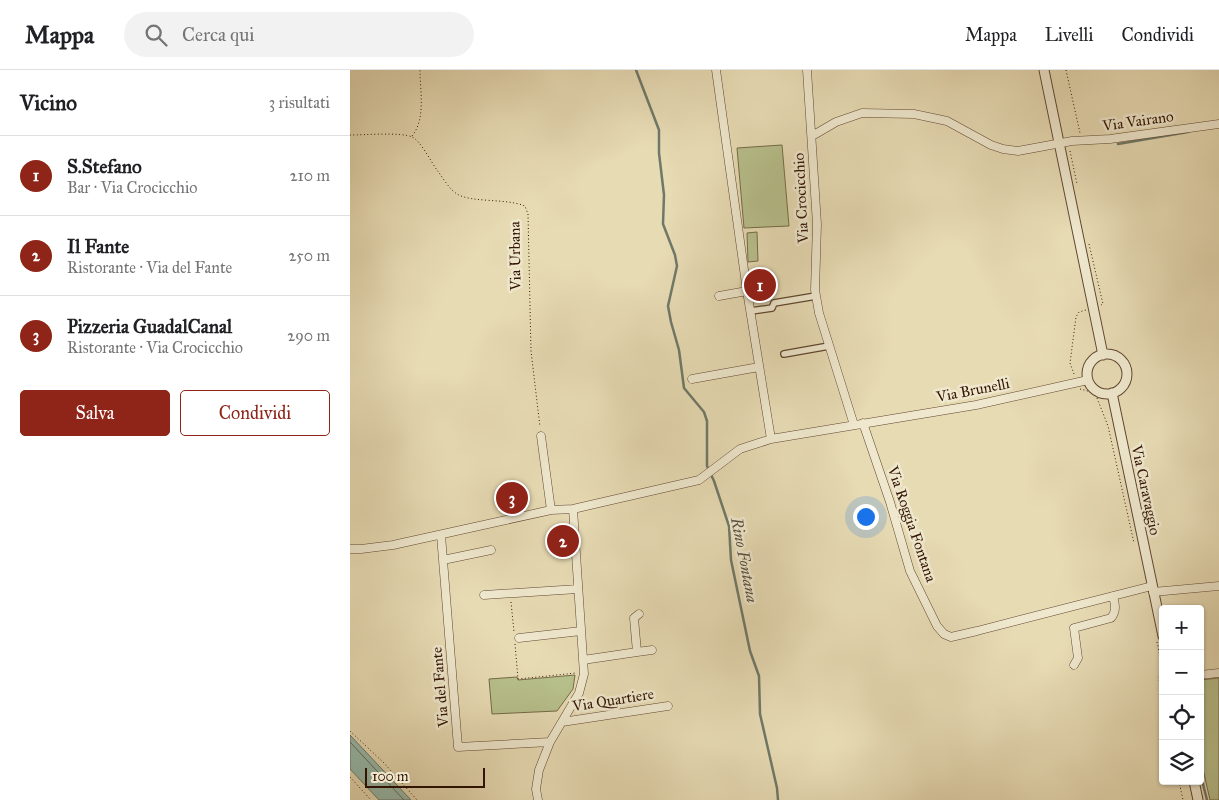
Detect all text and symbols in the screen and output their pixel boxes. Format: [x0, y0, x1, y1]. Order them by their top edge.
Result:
search box [124, 12, 474, 57]
text: Mappa [25, 20, 94, 50]
icon: search [142, 21, 170, 49]
text: Cerca qui [182, 23, 255, 46]
text: Mappa [965, 24, 1017, 46]
text: Livelli [1045, 24, 1093, 46]
text: Condividi [1121, 24, 1194, 46]
text: Vicino [20, 90, 77, 116]
text: 3 risultati [269, 93, 330, 112]
street label: Via Vairano [1100, 107, 1175, 135]
street label: Via Crocicchio [790, 152, 812, 245]
text: S.Stefano [67, 155, 142, 178]
text: 1 [33, 166, 39, 185]
text: 210 m [290, 166, 330, 185]
text: Bar · Via Crocicchio [67, 178, 197, 197]
street label: Via Urbana [505, 221, 525, 292]
text: Il Fante [67, 235, 129, 258]
text: 2 [32, 246, 40, 265]
text: 250 m [289, 246, 330, 265]
text: Ristorante · Via del Fante [67, 258, 232, 277]
pin: 1 [744, 266, 776, 304]
text: Pizzeria GuadalCanal [67, 315, 232, 338]
text: 3 [33, 326, 39, 345]
text: 290 m [287, 326, 330, 345]
text: Ristorante · Via Crocicchio [67, 338, 243, 357]
street label: Via Brunelli [934, 374, 1011, 406]
button: Salva [20, 390, 170, 436]
button: Condividi [180, 390, 330, 436]
street label: Via Caravaggio [1127, 442, 1164, 537]
street label: Via Roggia Fontana [883, 463, 940, 585]
pin: 3 [496, 479, 528, 517]
your location [853, 504, 879, 530]
water label: Rino Fontana [727, 515, 762, 605]
pin: 2 [547, 522, 579, 560]
map controls [1159, 605, 1204, 785]
button: + [1159, 605, 1204, 650]
street label: Via del Fante [428, 646, 453, 729]
button: − [1159, 650, 1204, 695]
street label: Via Quartiere [570, 685, 655, 715]
button: locate [1159, 695, 1204, 740]
button: layers [1159, 740, 1204, 785]
scale bar [365, 765, 485, 788]
text: 100 m [372, 768, 409, 785]

